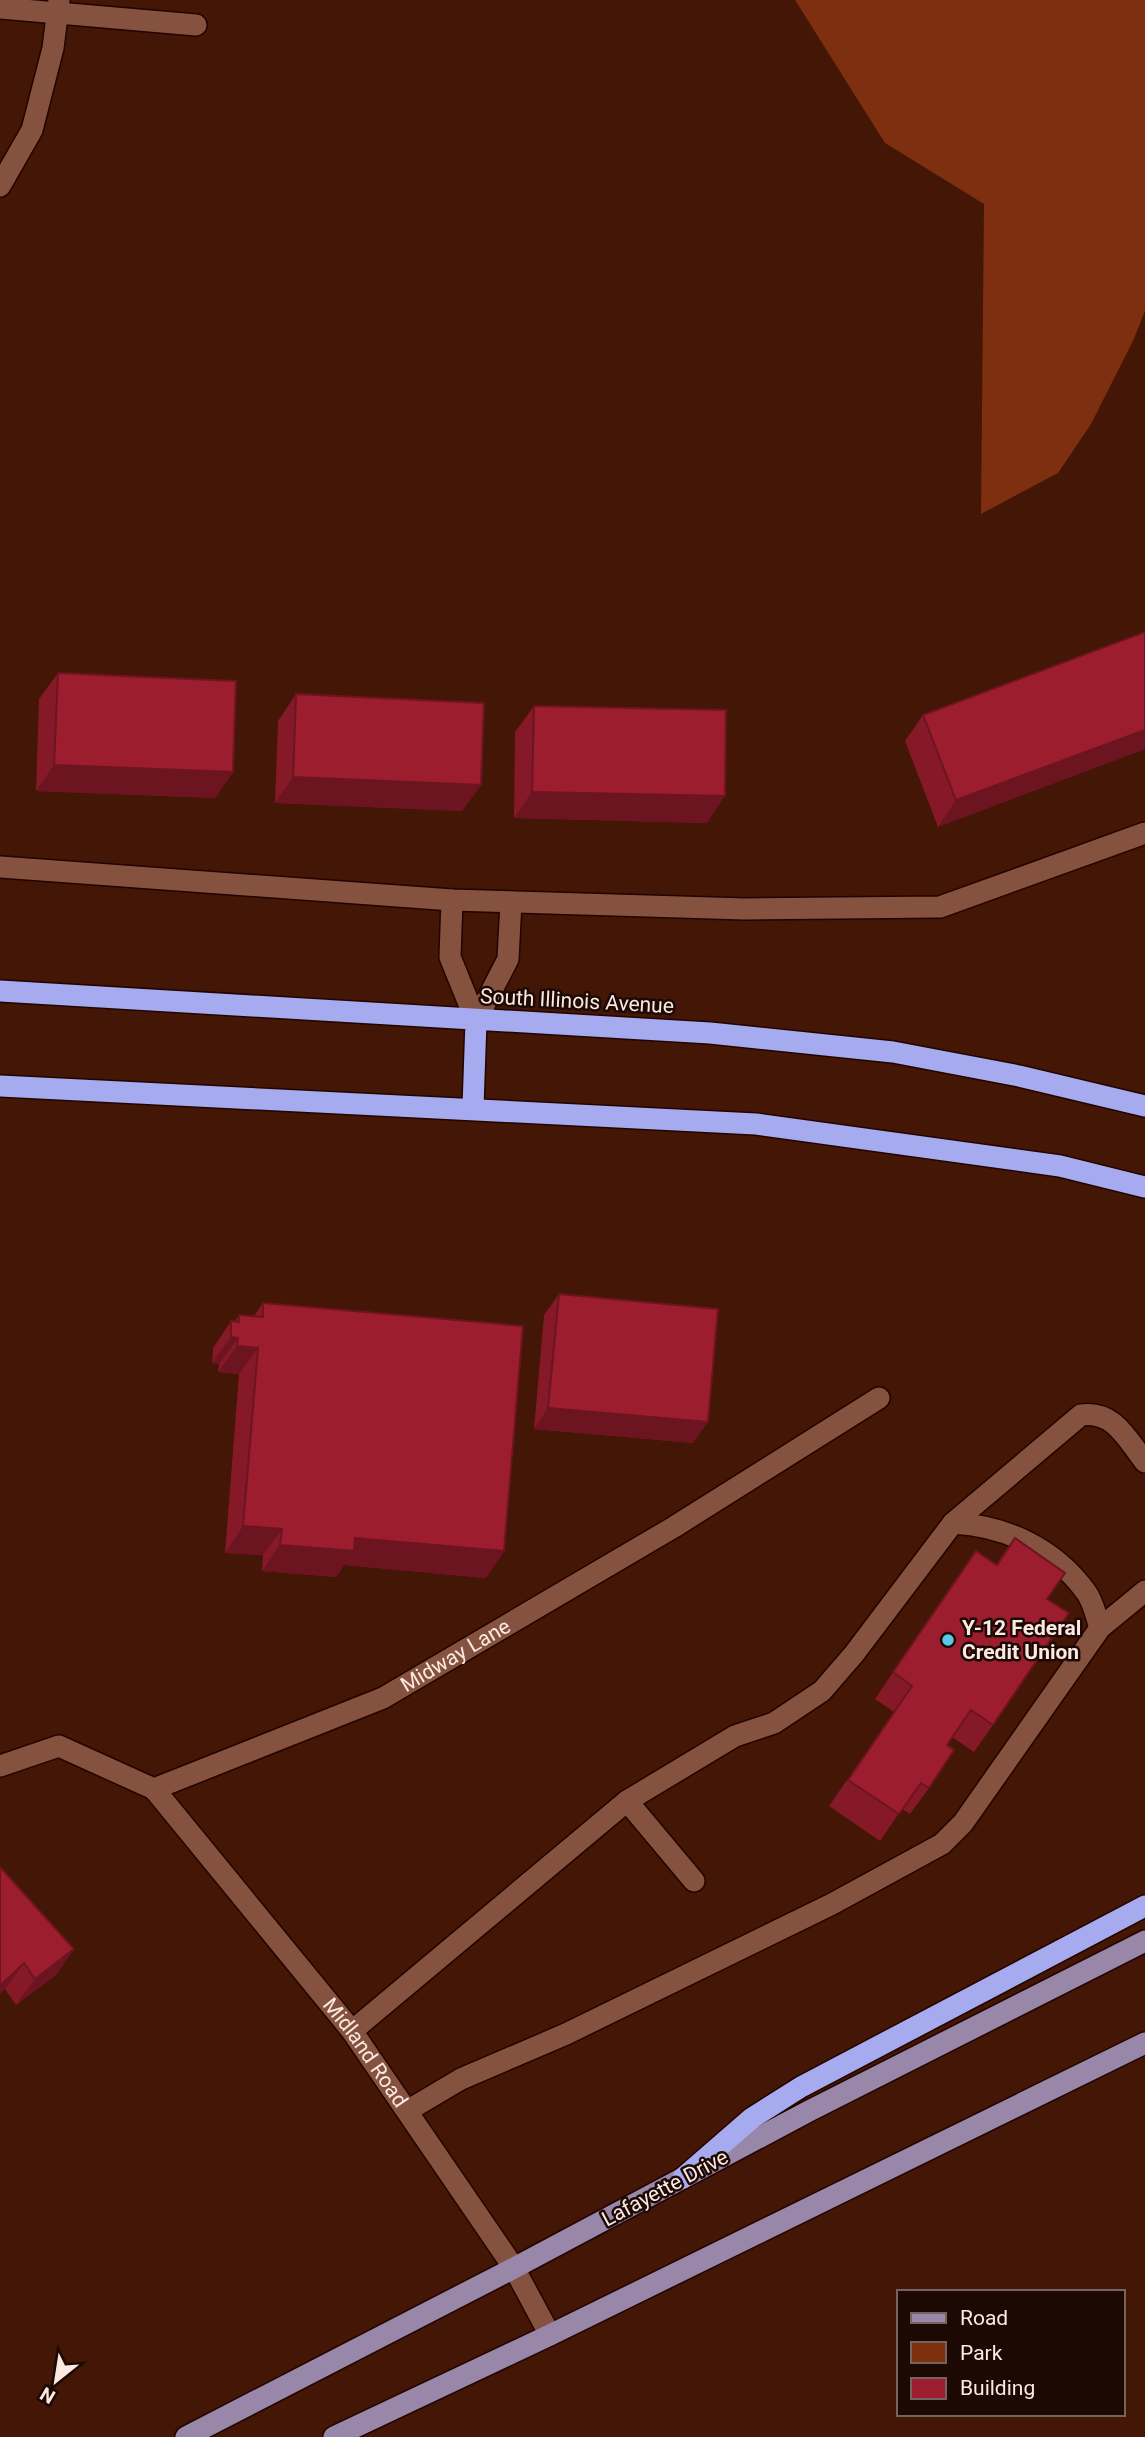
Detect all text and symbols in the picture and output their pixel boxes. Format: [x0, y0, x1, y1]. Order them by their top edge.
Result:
street label: South Illinois Avenue [479, 984, 675, 1018]
street label: Midway Lane [396, 1614, 515, 1697]
place label: Y-12 Federal Credit Union [962, 1616, 1081, 1664]
marker: Y-12 Federal Credit Union [940, 1632, 956, 1648]
street label: Midland Road [318, 1993, 413, 2112]
street label: Lafayette Drive [598, 2145, 732, 2231]
legend [897, 2290, 1124, 2416]
text: Road [960, 2306, 1008, 2330]
text: Park [960, 2341, 1003, 2365]
north arrow [21, 2346, 91, 2416]
text: Building [960, 2376, 1035, 2400]
text: N [36, 2382, 59, 2409]

